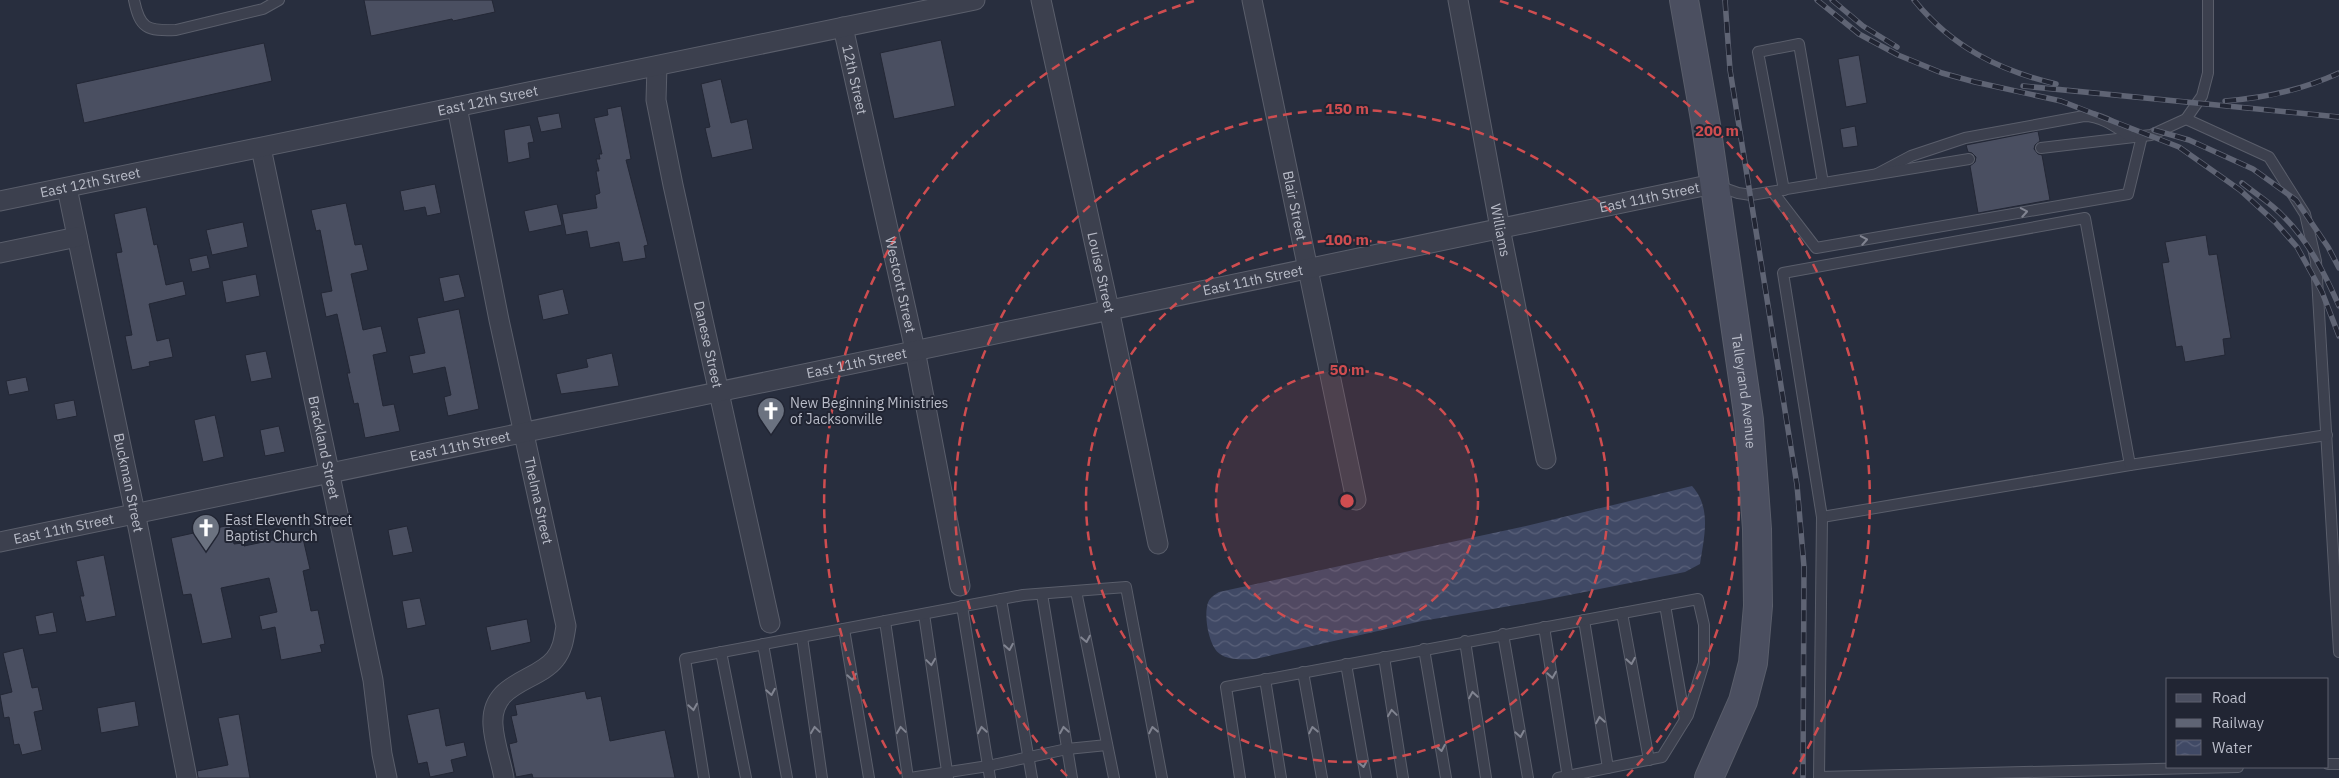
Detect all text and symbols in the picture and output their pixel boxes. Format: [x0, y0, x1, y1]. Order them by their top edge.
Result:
street label: 12th Street [838, 43, 871, 117]
street label: East 12th Street [436, 81, 540, 120]
text: 150 m [1325, 99, 1369, 118]
text: 200 m [1695, 121, 1739, 140]
street label: East 12th Street [38, 163, 142, 202]
street label: Blair Street [1279, 169, 1311, 242]
street label: East 11th Street [1598, 178, 1701, 217]
street label: Williams [1487, 202, 1515, 258]
one-way arrow [2020, 208, 2028, 218]
street label: Louise Street [1083, 230, 1119, 315]
text: 100 m [1325, 230, 1369, 249]
street label: Westcott Street [881, 235, 920, 334]
one-way arrow [1859, 235, 1868, 245]
street label: East 11th Street [1201, 261, 1305, 299]
street label: Danese Street [690, 299, 727, 390]
street label: Talleyrand Avenue [1728, 333, 1760, 450]
street label: East 11th Street [805, 344, 908, 382]
text: 50 m [1330, 360, 1364, 379]
street label: Brackland Street [304, 394, 344, 501]
place label: New Beginning Ministries of Jacksonville [790, 394, 949, 428]
church icon: New Beginning Ministries of Jacksonville [756, 396, 786, 435]
street label: East 11th Street [408, 427, 512, 465]
street label: Buckman Street [110, 431, 148, 534]
street label: Thelma Street [520, 455, 557, 546]
centre of rings [1338, 492, 1356, 510]
street label: East 11th Street [12, 509, 115, 548]
place label: East Eleventh Street Baptist Church [225, 511, 352, 545]
church icon: East Eleventh Street Baptist Church [191, 513, 221, 552]
one-way arrow [1080, 635, 1091, 644]
one-way arrow [1004, 643, 1014, 651]
one-way arrow [1625, 656, 1635, 665]
one-way arrow [925, 658, 935, 666]
one-way arrow [1546, 671, 1557, 679]
one-way arrow [846, 673, 857, 681]
legend [2166, 678, 2329, 768]
one-way arrow [766, 688, 776, 697]
text: Road [2212, 688, 2247, 707]
one-way arrow [1468, 691, 1479, 699]
one-way arrow [687, 703, 698, 711]
one-way arrow [1387, 708, 1398, 716]
text: Railway [2212, 713, 2265, 732]
one-way arrow [1595, 716, 1605, 725]
one-way arrow [811, 725, 821, 734]
one-way arrow [896, 725, 906, 734]
one-way arrow [977, 725, 988, 733]
one-way arrow [1060, 726, 1070, 734]
one-way arrow [1148, 726, 1159, 734]
one-way arrow [1309, 726, 1319, 734]
one-way arrow [1515, 730, 1525, 738]
text: Water [2212, 738, 2253, 757]
one-way arrow [1436, 744, 1446, 753]
one-way arrow [1358, 759, 1368, 768]

